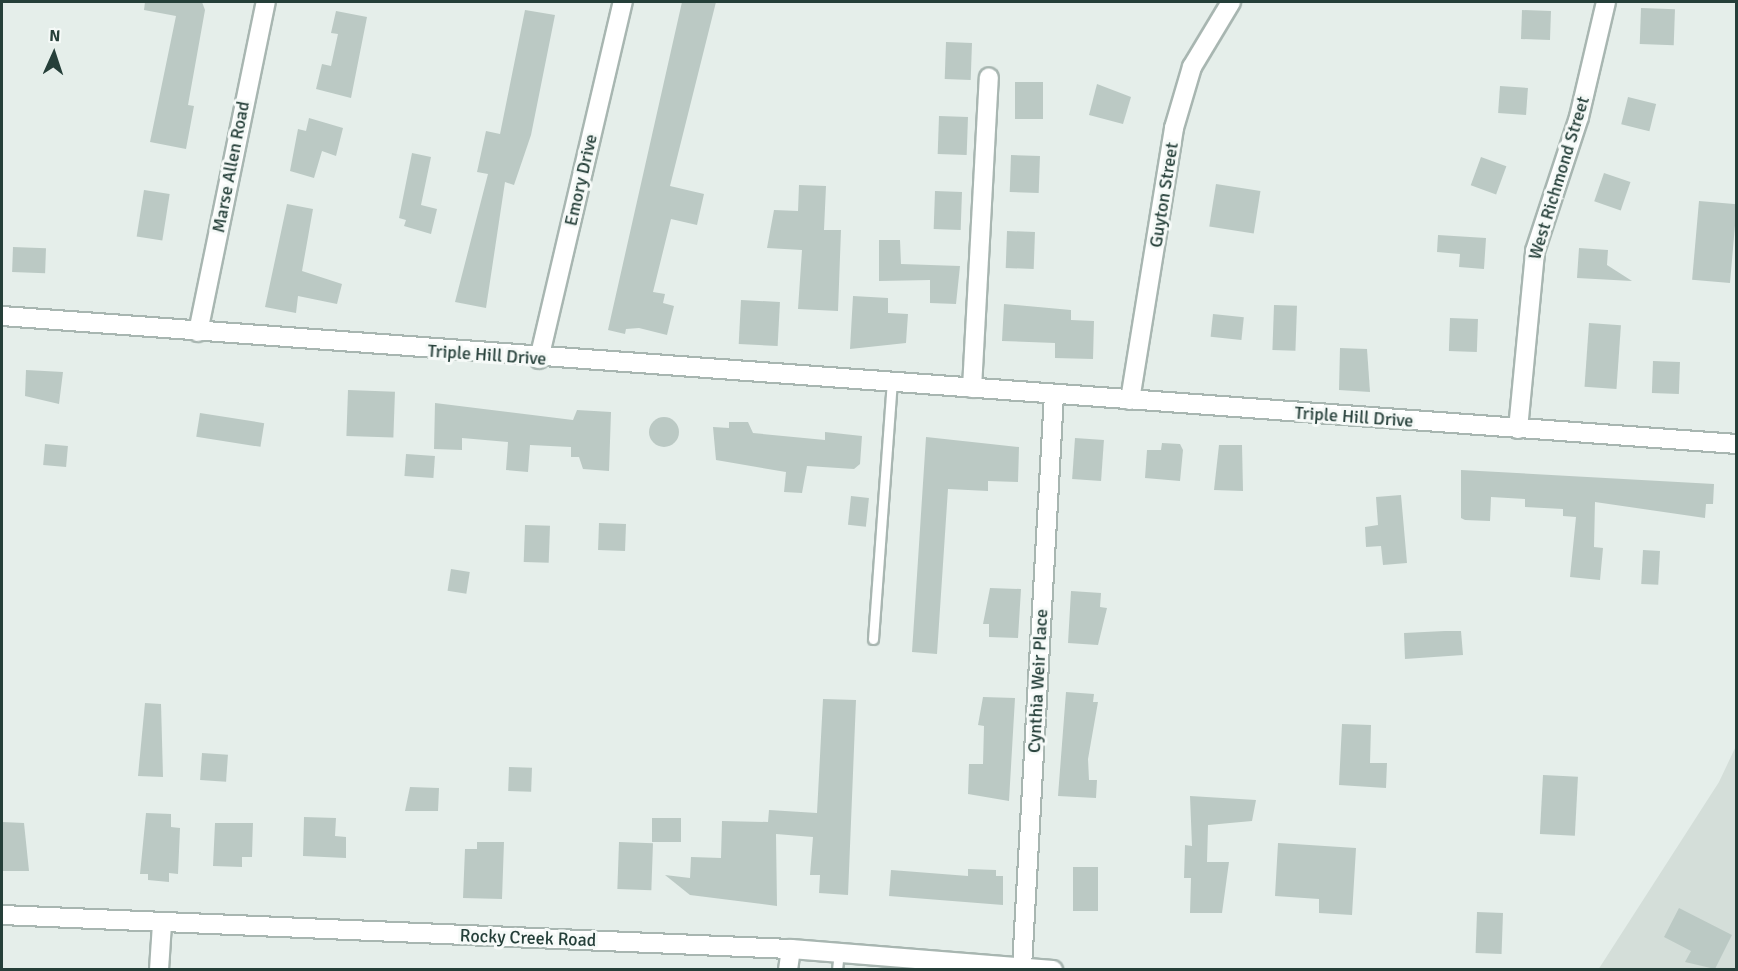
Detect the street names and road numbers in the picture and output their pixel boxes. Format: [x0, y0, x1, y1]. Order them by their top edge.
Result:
street label: West Richmond Street [1524, 94, 1594, 262]
street label: Marse Allen Road [208, 99, 254, 235]
street label: Emory Drive [560, 132, 602, 228]
street label: Guyton Street [1145, 141, 1183, 249]
street label: Triple Hill Drive [427, 340, 547, 370]
street label: Triple Hill Drive [1294, 402, 1414, 432]
street label: Cynthia Weir Place [1023, 608, 1053, 754]
street label: Rocky Creek Road [459, 925, 597, 951]

